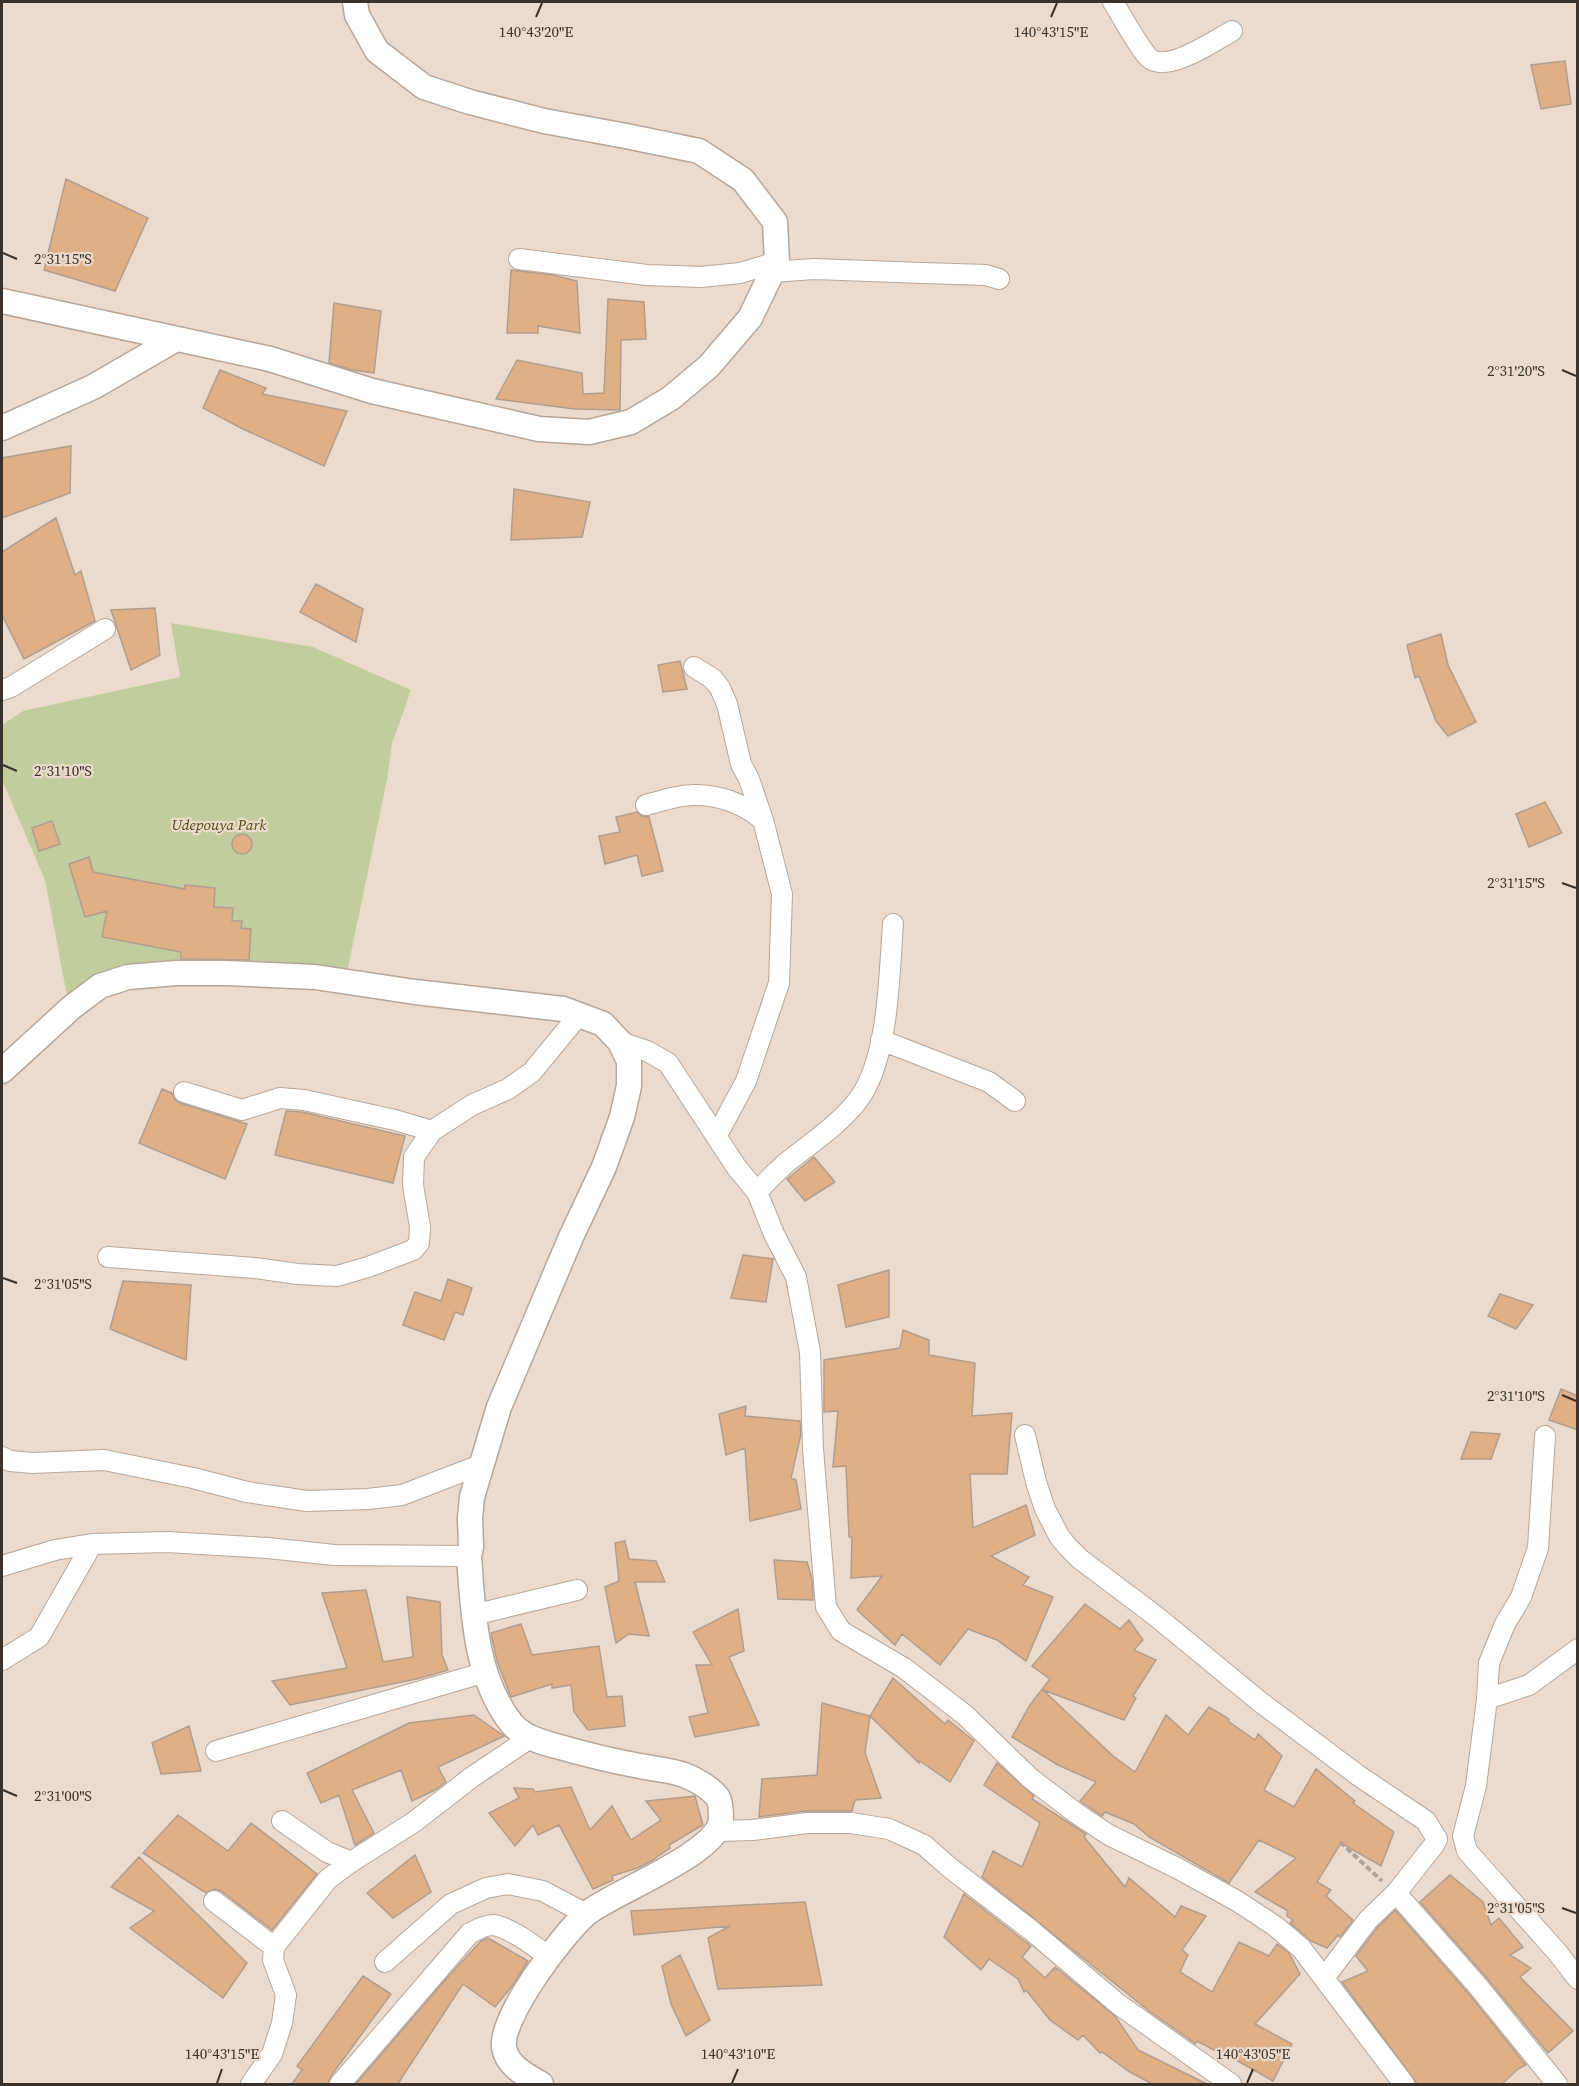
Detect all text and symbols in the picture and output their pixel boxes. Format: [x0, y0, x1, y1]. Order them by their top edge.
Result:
text: 140°43'20"E [499, 21, 573, 42]
text: 140°43'15"E [1014, 21, 1088, 42]
text: 2°31'15"S [34, 248, 92, 269]
text: 2°31'20"S [1487, 360, 1545, 381]
text: 2°31'10"S [34, 760, 92, 781]
park label: Udepouya Park [172, 814, 267, 835]
text: 2°31'15"S [1487, 872, 1545, 893]
text: 2°31'05"S [34, 1273, 92, 1294]
text: 2°31'10"S [1487, 1385, 1545, 1406]
text: 2°31'00"S [34, 1785, 92, 1806]
text: 2°31'05"S [1487, 1897, 1545, 1918]
text: 140°43'15"E [185, 2043, 259, 2064]
text: 140°43'10"E [701, 2043, 775, 2064]
text: 140°43'05"E [1216, 2043, 1290, 2064]

